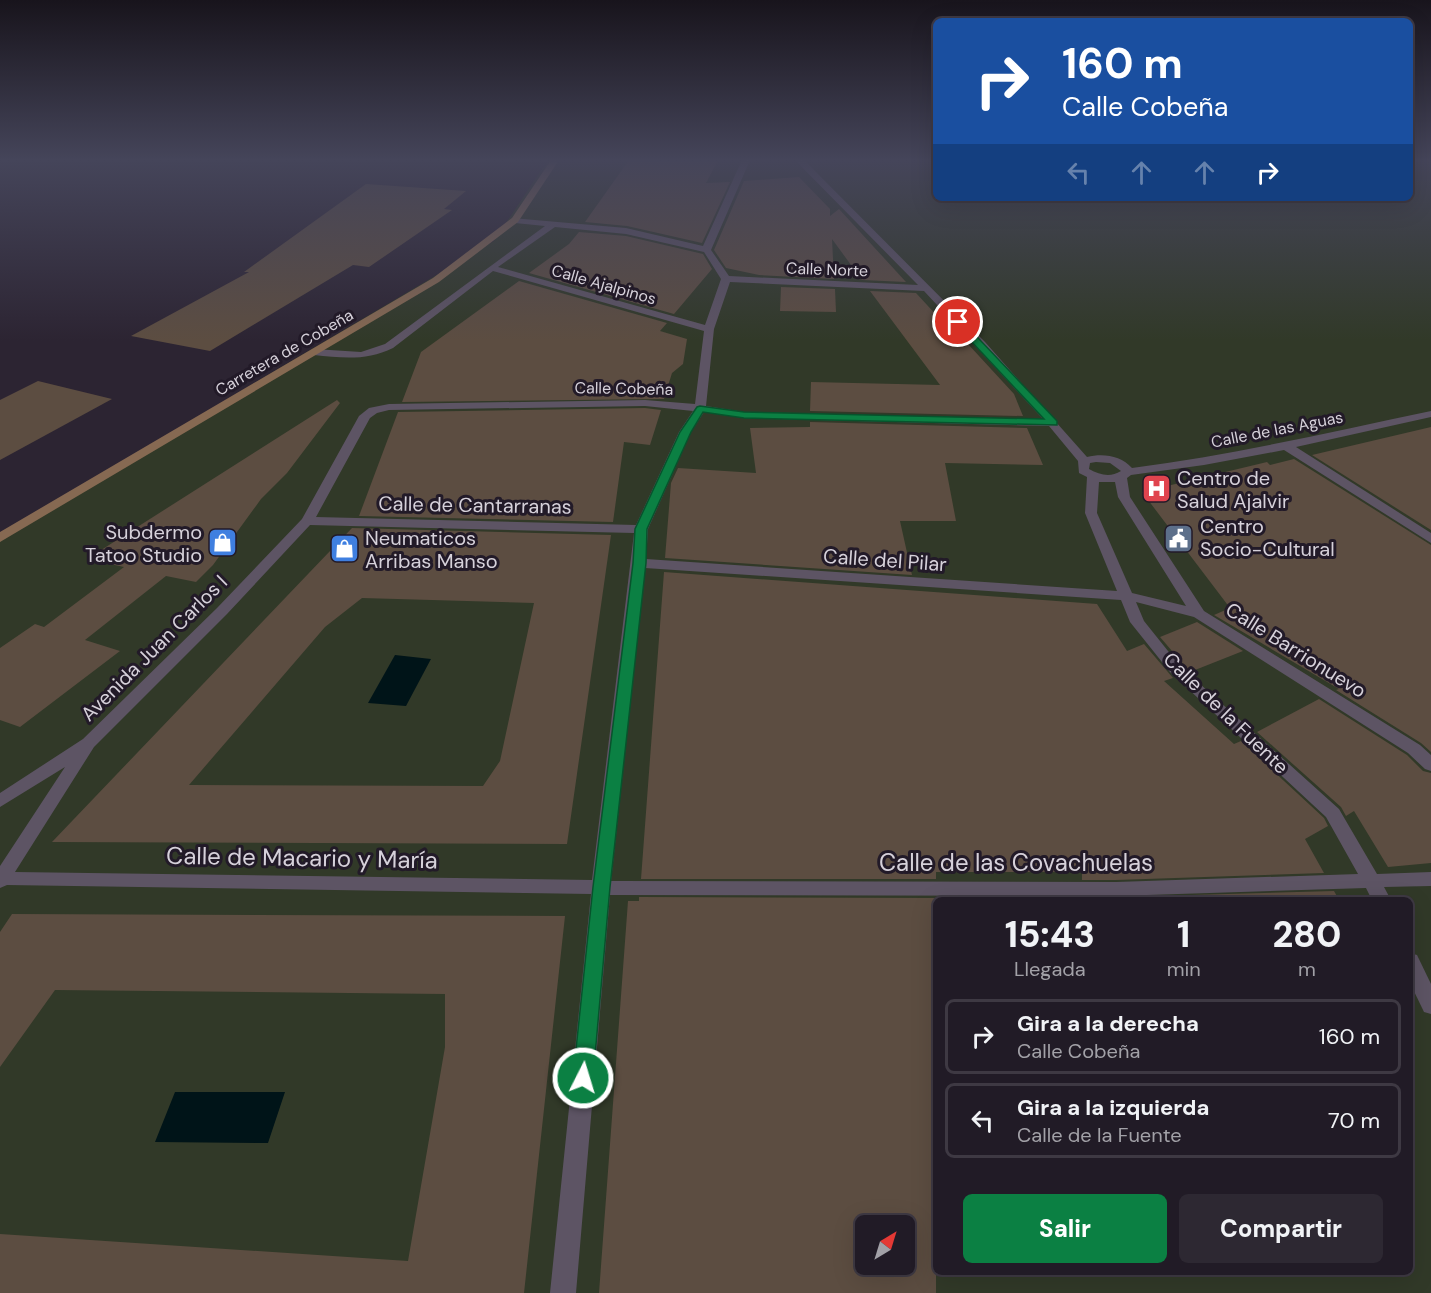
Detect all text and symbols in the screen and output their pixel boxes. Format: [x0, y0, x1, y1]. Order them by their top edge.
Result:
text: 160 m [1062, 36, 1183, 91]
icon: right [963, 42, 1041, 120]
text: Calle Cobeña [1062, 89, 1228, 124]
icon: left [1062, 156, 1095, 189]
icon: ahead [1125, 156, 1158, 189]
icon: ahead [1188, 156, 1221, 189]
icon: right [1251, 156, 1284, 189]
street label: Calle Norte [786, 258, 868, 281]
street label: Calle Ajalpinos [549, 260, 659, 309]
pin [932, 296, 983, 347]
street label: Carretera de Cobeña [212, 304, 357, 400]
icon: arrive [941, 305, 974, 338]
street label: Calle Cobeña [575, 377, 673, 400]
street label: Calle de las Aguas [1209, 406, 1345, 453]
place label: Centro de Salud Ajalvir [1177, 465, 1289, 514]
hospital icon: Centro de Salud Ajalvir [1140, 473, 1172, 505]
street label: Calle de Cantarranas [378, 490, 572, 520]
place label: Centro Socio-Cultural [1200, 513, 1335, 562]
place label: Subdermo Tatoo Studio [85, 519, 202, 568]
public building icon: Centro Socio-Cultural [1163, 522, 1195, 554]
place label: Neumaticos Arribas Manso [365, 525, 498, 574]
shop icon: Subdermo Tatoo Studio [207, 527, 239, 559]
shop icon: Neumaticos Arribas Manso [328, 533, 360, 565]
street label: Calle del Pilar [822, 543, 948, 577]
street label: Avenida Juan Carlos I [75, 569, 233, 727]
street label: Calle Barrionuevo [1221, 596, 1371, 704]
street label: Calle de la Fuente [1158, 646, 1294, 780]
street label: Calle de Macario y María [166, 840, 438, 875]
street label: Calle de las Covachuelas [879, 847, 1153, 878]
text: 15:43 [1005, 911, 1095, 958]
text: 1 [1177, 911, 1190, 958]
text: 280 [1272, 911, 1341, 958]
text: Llegada [1014, 956, 1086, 982]
text: min [1167, 956, 1201, 982]
text: m [1298, 956, 1316, 982]
text: Gira a la derecha [1017, 1009, 1199, 1038]
icon: right [966, 1020, 999, 1053]
text: 160 m [1319, 1022, 1380, 1051]
text: Calle Cobeña [1017, 1038, 1140, 1064]
position arrow [551, 1046, 615, 1110]
text: Gira a la izquierda [1017, 1093, 1209, 1122]
icon: left [966, 1104, 999, 1137]
text: 70 m [1328, 1106, 1380, 1135]
text: Calle de la Fuente [1017, 1122, 1182, 1148]
button: Salir [963, 1194, 1167, 1263]
button: Compartir [1179, 1194, 1383, 1263]
north arrow [855, 1215, 915, 1275]
map controls [855, 1215, 915, 1275]

